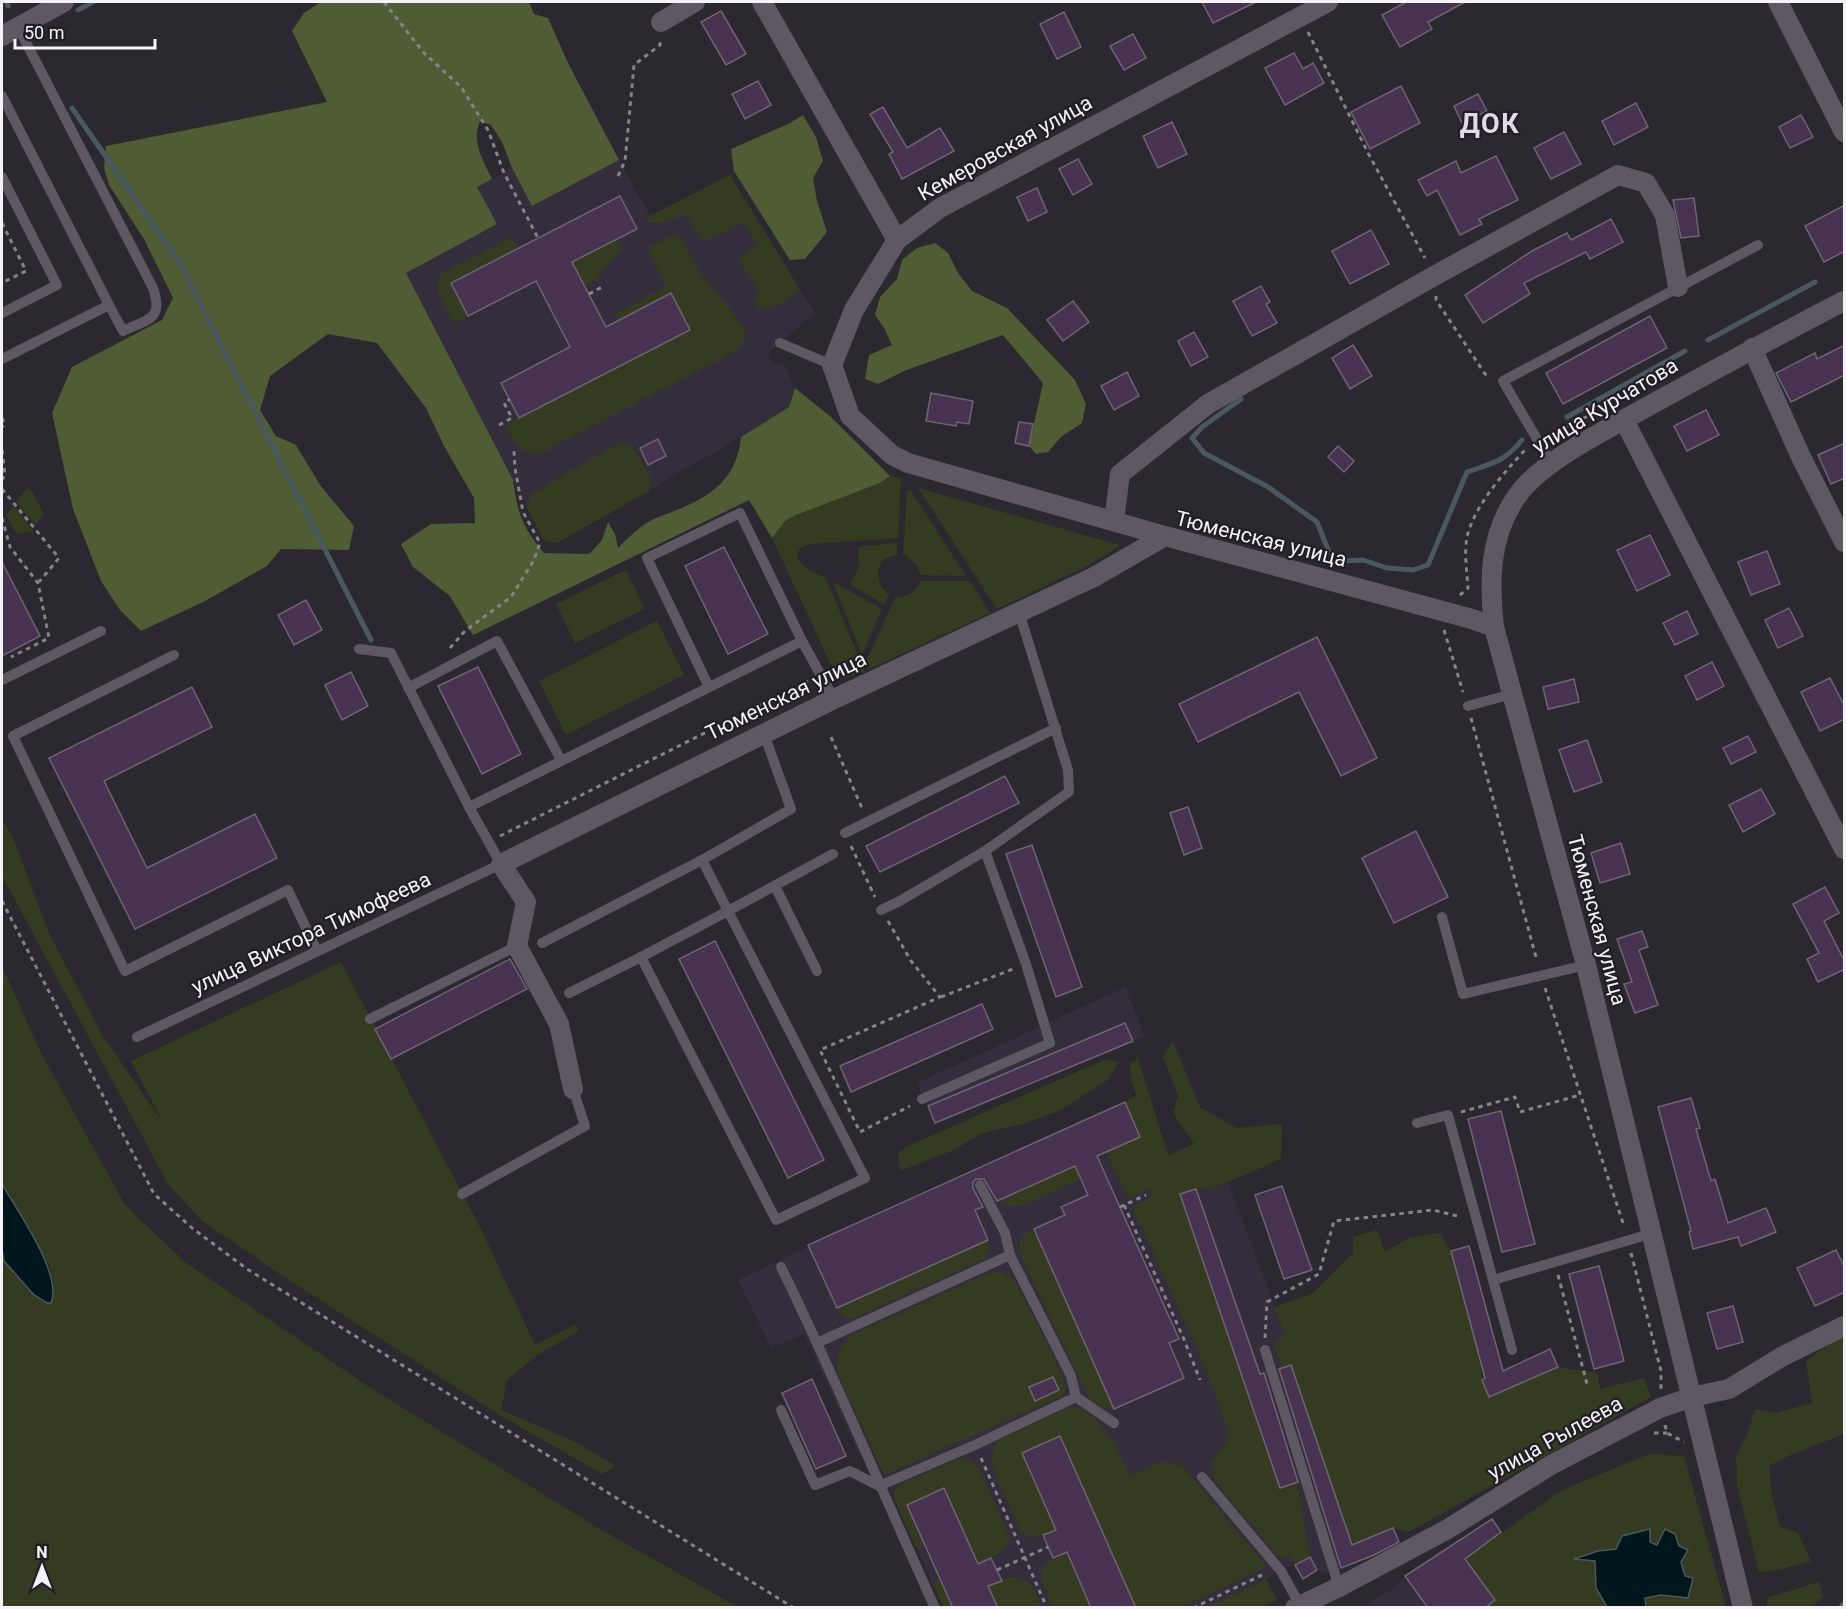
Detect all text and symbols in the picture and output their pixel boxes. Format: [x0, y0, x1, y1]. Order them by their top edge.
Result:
scale bar [15, 12, 154, 50]
text: 50 m [24, 22, 64, 43]
street label: Кемеровская улица [914, 90, 1096, 206]
district label: ДОК [1460, 108, 1520, 140]
street label: улица Курчатова [1528, 353, 1682, 459]
street label: Тюменская улица [1173, 506, 1349, 572]
street label: Тюменская улица [702, 647, 870, 745]
street label: Тюменская улица [1563, 832, 1631, 1008]
street label: улица Виктора Тимофеева [188, 867, 434, 999]
street label: улица Рылеева [1483, 1391, 1627, 1485]
north arrow [12, 1537, 72, 1597]
text: N [36, 1543, 48, 1562]

